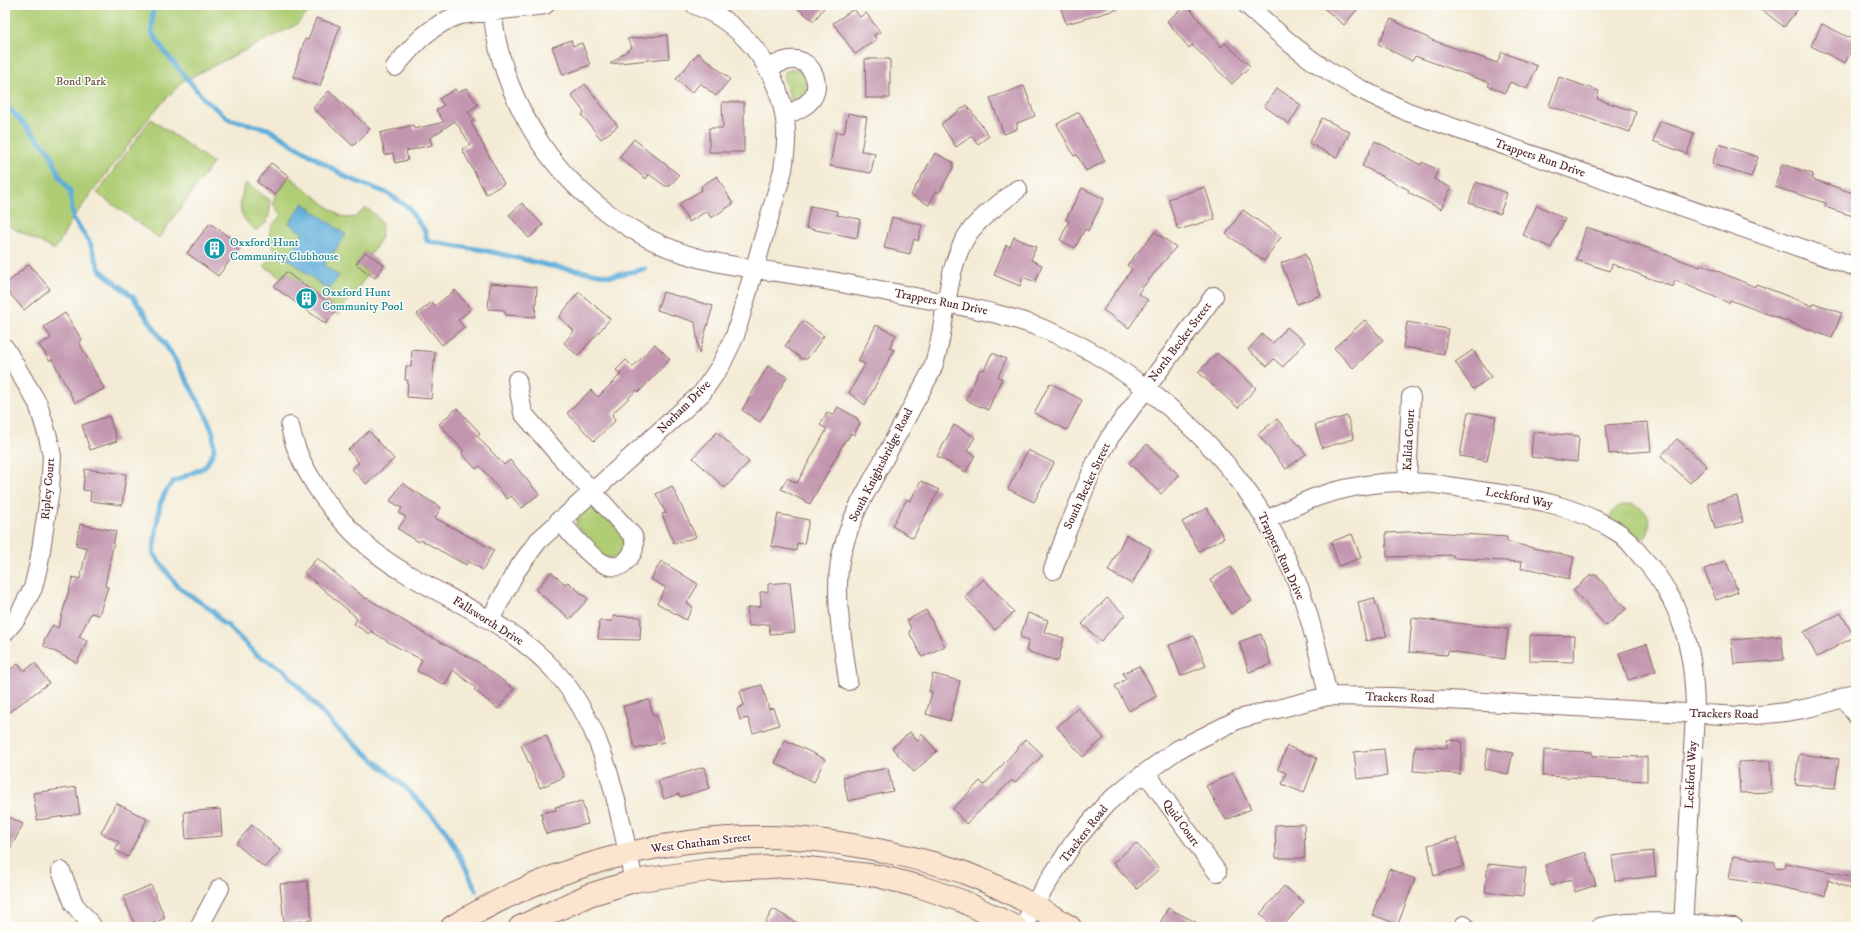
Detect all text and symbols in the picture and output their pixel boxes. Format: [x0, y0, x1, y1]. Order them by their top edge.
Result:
park label: Bond Park [56, 74, 106, 89]
street label: Trappers Run Drive [1493, 135, 1587, 181]
place label: Oxxford Hunt Community Clubhouse [230, 235, 339, 264]
building icon: Oxxford Hunt Community Clubhouse [201, 236, 227, 262]
place label: Oxxford Hunt Community Pool [322, 285, 403, 314]
building icon: Oxxford Hunt Community Pool [294, 286, 320, 312]
street label: Trappers Run Drive [893, 286, 989, 318]
street label: North Becket Street [1145, 299, 1215, 385]
street label: Norham Drive [654, 377, 714, 437]
street label: South Knightsbridge Road [846, 406, 916, 524]
street label: Kalida Court [1400, 409, 1418, 471]
street label: South Becket Street [1060, 440, 1114, 532]
street label: Ripley Court [38, 457, 58, 520]
street label: Leckford Way [1484, 484, 1554, 512]
street label: Trappers Run Drive [1254, 510, 1308, 602]
street label: Fallsworth Drive [450, 593, 526, 649]
street label: Trackers Road [1365, 689, 1435, 707]
street label: Trackers Road [1689, 706, 1759, 722]
street label: Leckford Way [1682, 740, 1700, 809]
street label: Quid Court [1159, 797, 1203, 849]
street label: Trackers Road [1057, 802, 1111, 866]
street label: West Chatham Street [649, 829, 752, 857]

